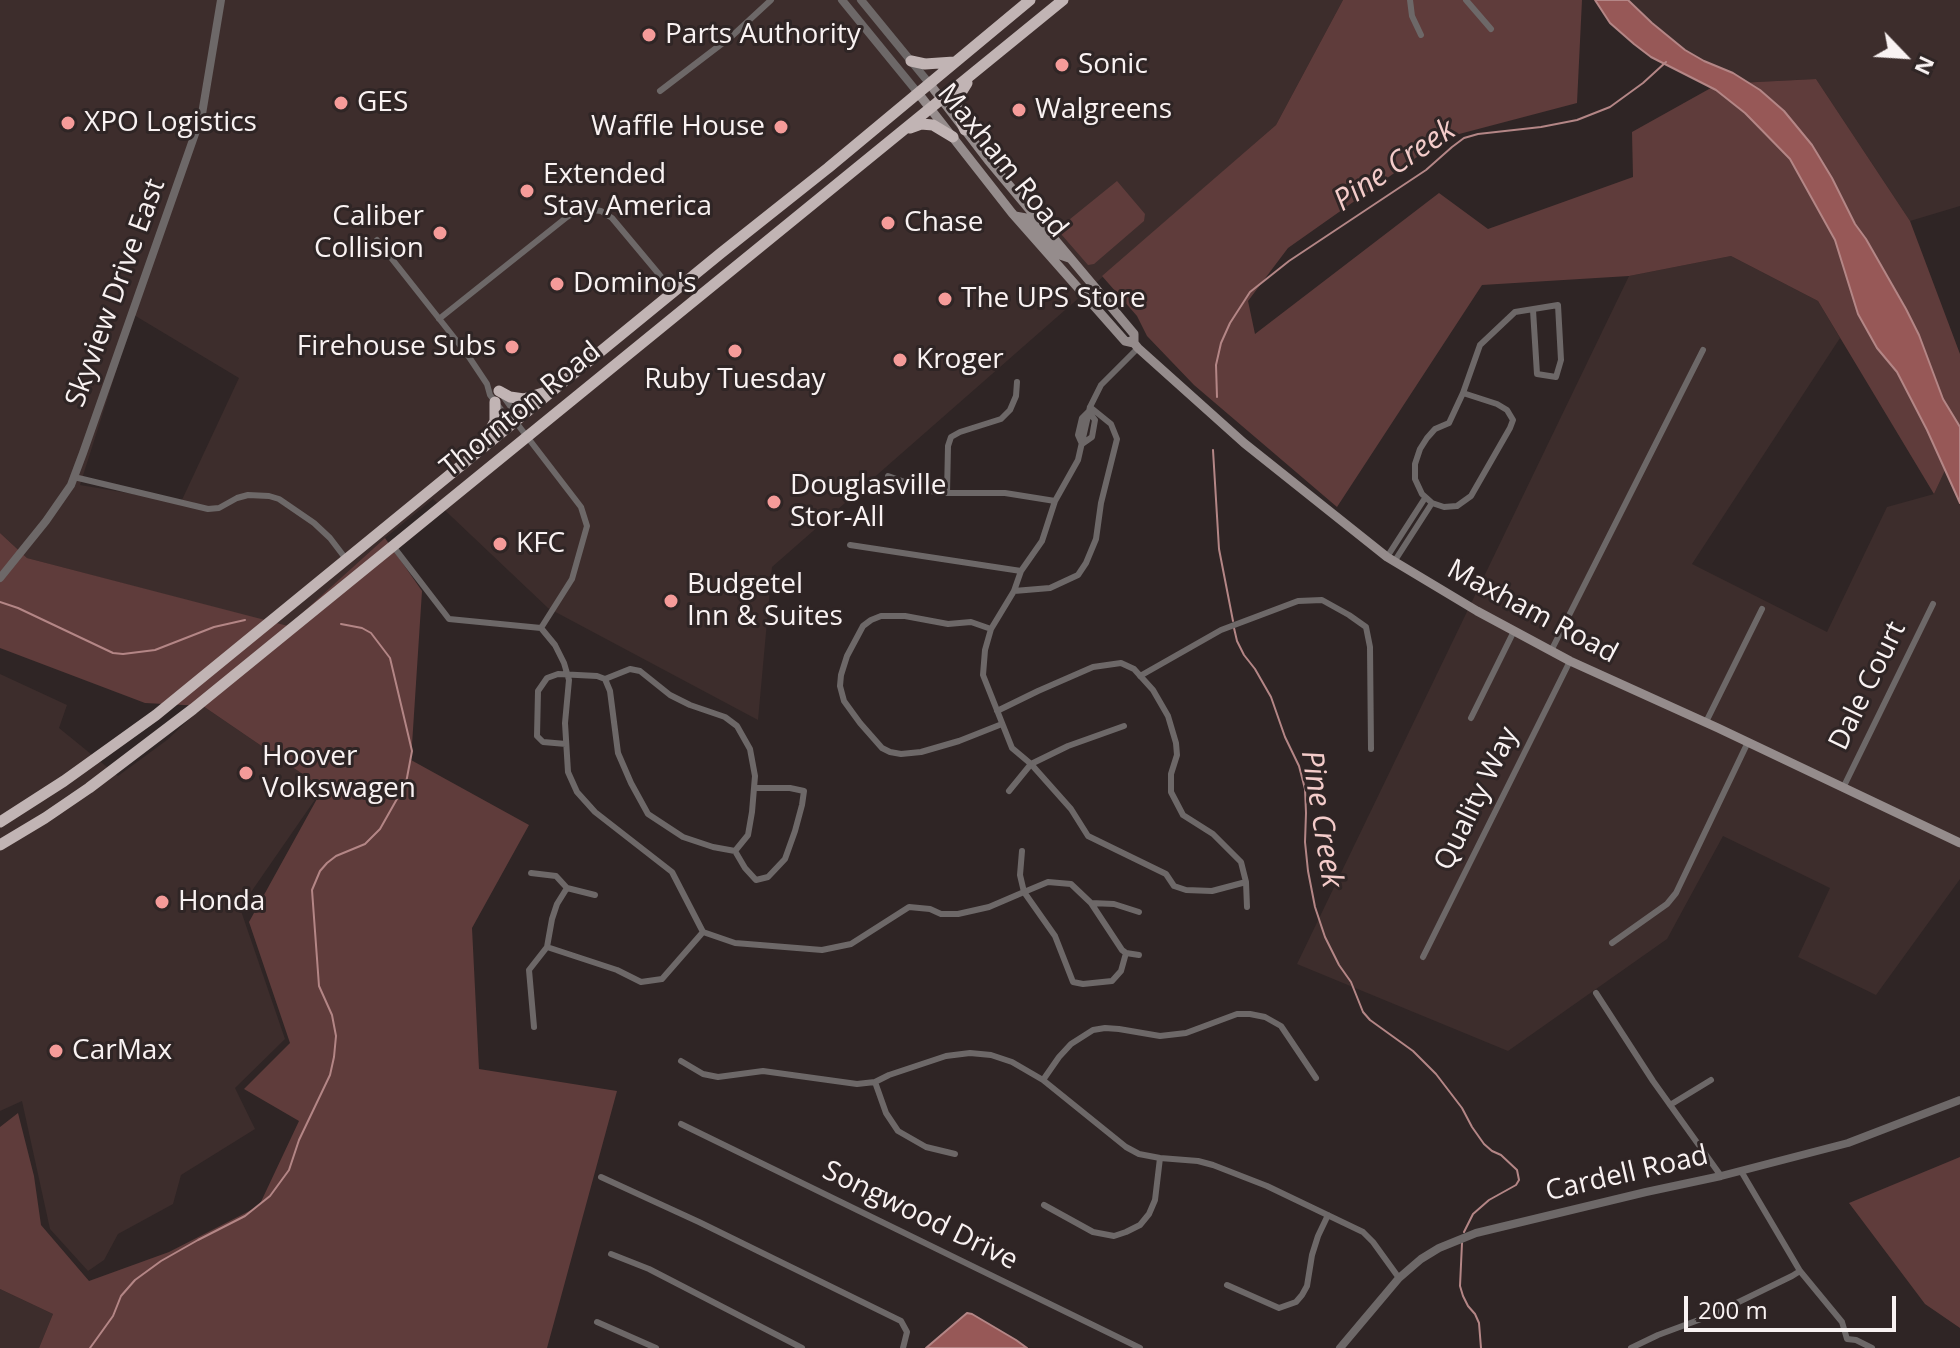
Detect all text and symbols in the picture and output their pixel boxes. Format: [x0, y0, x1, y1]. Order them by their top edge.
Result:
north arrow [1864, 16, 1944, 96]
place label: Parts Authority [665, 18, 861, 52]
marker: Parts Authority [640, 26, 658, 44]
place label: Sonic [1078, 48, 1148, 82]
text: N [1908, 52, 1943, 81]
marker: Sonic [1053, 56, 1071, 74]
street label: Maxham Road [930, 77, 1074, 245]
place label: GES [357, 86, 408, 120]
place label: Walgreens [1035, 93, 1172, 127]
marker: GES [332, 94, 350, 112]
marker: Walgreens [1010, 101, 1028, 119]
place label: XPO Logistics [84, 106, 257, 140]
place label: Waffle House [591, 110, 765, 144]
water label: Pine Creek [1327, 112, 1463, 220]
marker: XPO Logistics [59, 114, 77, 132]
marker: Waffle House [772, 118, 790, 136]
place label: Extended Stay America [543, 158, 712, 224]
street label: Skyview Drive East [59, 174, 173, 412]
marker: Extended Stay America [518, 182, 536, 200]
place label: Caliber Collision [314, 200, 424, 266]
place label: Chase [904, 206, 983, 240]
marker: Chase [879, 214, 897, 232]
marker: Caliber Collision [431, 224, 449, 242]
place label: Domino's [573, 267, 697, 301]
marker: Domino's [548, 275, 566, 293]
place label: The UPS Store [961, 282, 1146, 316]
marker: The UPS Store [936, 290, 954, 308]
place label: Firehouse Subs [297, 330, 496, 364]
street label: Thornton Road [434, 335, 608, 485]
marker: Firehouse Subs [503, 338, 521, 356]
marker: Ruby Tuesday [726, 342, 744, 360]
place label: Kroger [916, 343, 1004, 377]
marker: Kroger [891, 351, 909, 369]
place label: Ruby Tuesday [644, 363, 826, 397]
place label: Douglasville Stor-All [790, 469, 946, 535]
marker: Douglasville Stor-All [765, 493, 783, 511]
place label: KFC [516, 527, 565, 561]
marker: KFC [491, 535, 509, 553]
street label: Maxham Road [1441, 553, 1623, 671]
place label: Budgetel Inn & Suites [687, 568, 843, 634]
marker: Budgetel Inn & Suites [662, 592, 680, 610]
street label: Dale Court [1822, 616, 1914, 756]
street label: Quality Way [1428, 722, 1526, 876]
place label: Hoover Volkswagen [262, 740, 416, 806]
water label: Pine Creek [1292, 748, 1350, 890]
marker: Hoover Volkswagen [237, 764, 255, 782]
place label: Honda [178, 885, 265, 919]
marker: Honda [153, 893, 171, 911]
place label: CarMax [72, 1034, 172, 1068]
marker: CarMax [47, 1042, 65, 1060]
street label: Cardell Road [1542, 1139, 1712, 1209]
street label: Songwood Drive [817, 1154, 1023, 1278]
scale bar [1688, 1280, 1900, 1330]
text: 200 m [1698, 1293, 1768, 1326]

